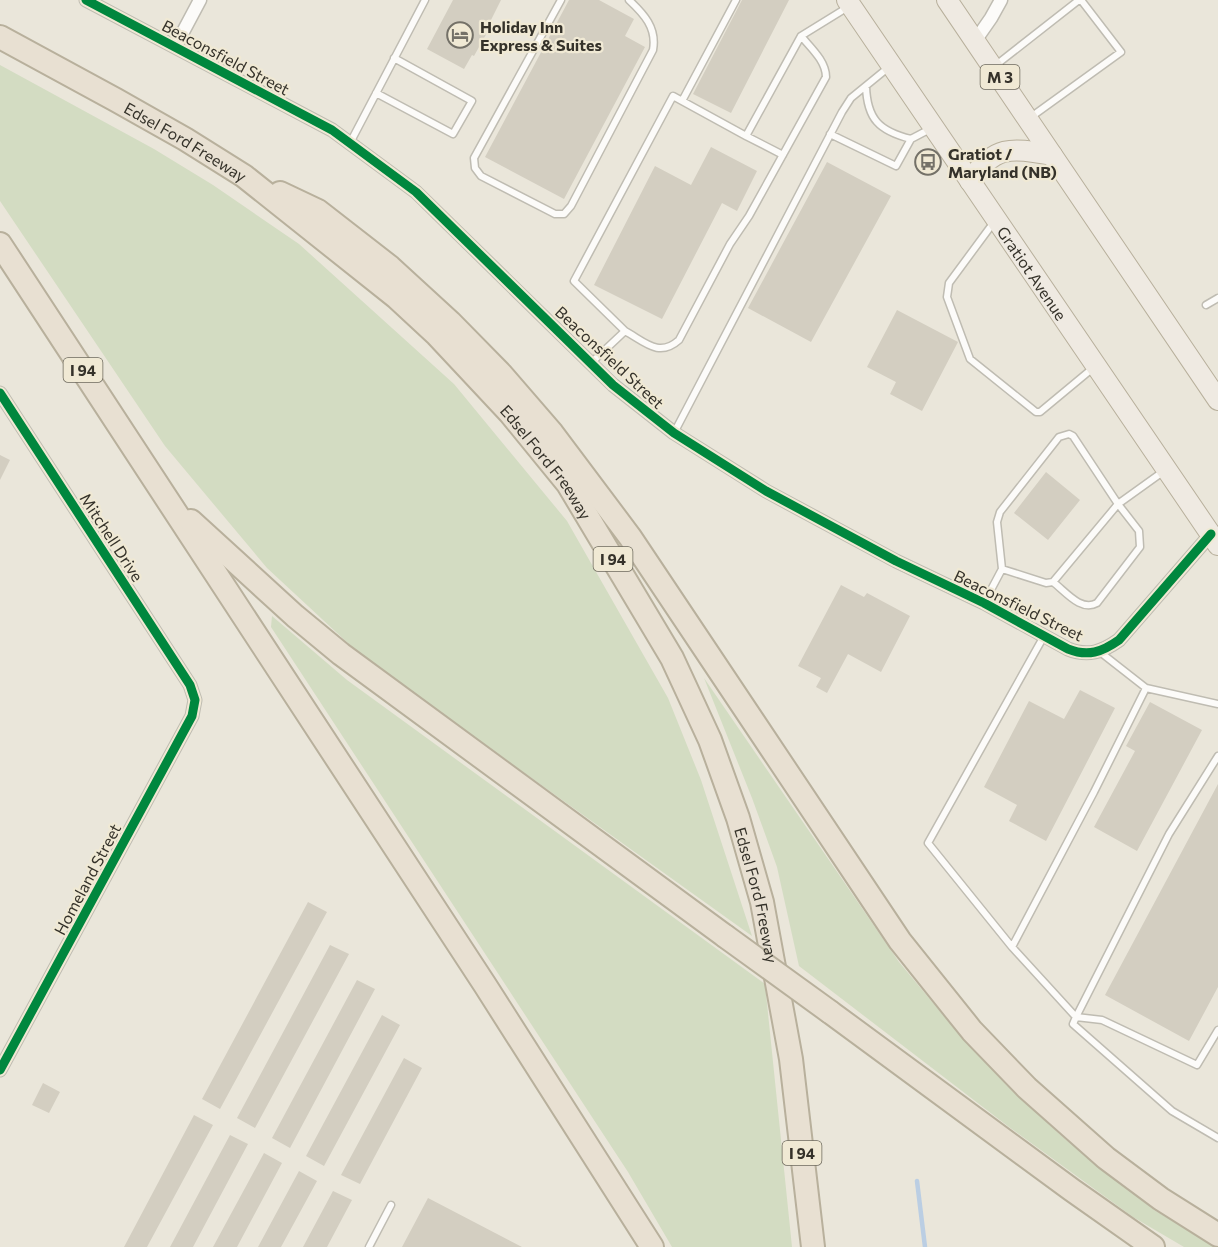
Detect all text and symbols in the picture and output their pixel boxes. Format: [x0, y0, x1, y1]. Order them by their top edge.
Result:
street label: Beaconsfield Street [159, 15, 293, 99]
place label: Holiday Inn Express & Suites [480, 17, 602, 54]
hotel icon: Holiday Inn Express & Suites [445, 20, 475, 50]
road number: M 3 [980, 65, 1020, 89]
street label: Edsel Ford Freeway [121, 97, 251, 185]
place label: Gratiot / Maryland (NB) [948, 144, 1057, 181]
bus stop icon: Gratiot / Maryland (NB) [913, 147, 943, 177]
street label: Gratiot Avenue [994, 222, 1071, 323]
street label: Beaconsfield Street [552, 302, 669, 412]
road number: I 94 [64, 358, 103, 382]
street label: Edsel Ford Freeway [497, 400, 596, 522]
street label: Mitchell Drive [76, 489, 148, 585]
road number: I 94 [594, 547, 632, 571]
street label: Beaconsfield Street [951, 565, 1087, 645]
street label: Homeland Street [50, 820, 124, 938]
street label: Edsel Ford Freeway [732, 825, 783, 964]
road number: I 94 [782, 1141, 822, 1165]

